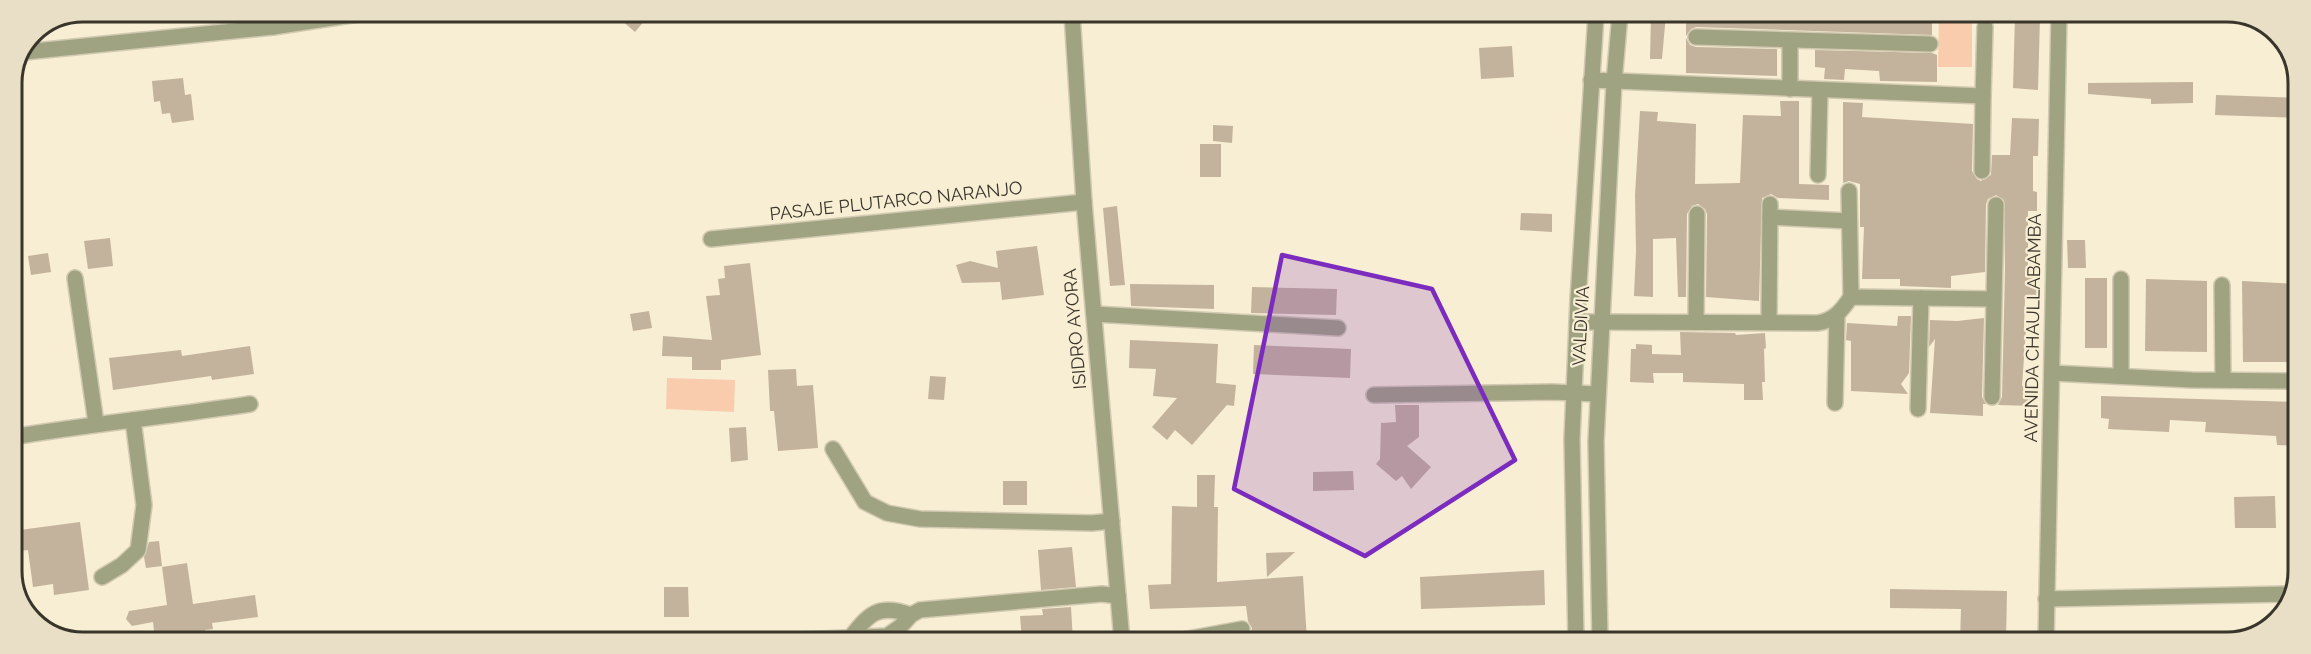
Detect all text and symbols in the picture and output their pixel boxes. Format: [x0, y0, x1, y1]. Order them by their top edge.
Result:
street label: PASAJE PLUTARCO NARANJO [768, 177, 1023, 224]
street label: AVENIDA CHAULLABAMBA [2020, 213, 2045, 443]
street label: ISIDRO AYORA [1059, 268, 1090, 390]
street label: VALDIVIA [1568, 285, 1593, 366]

